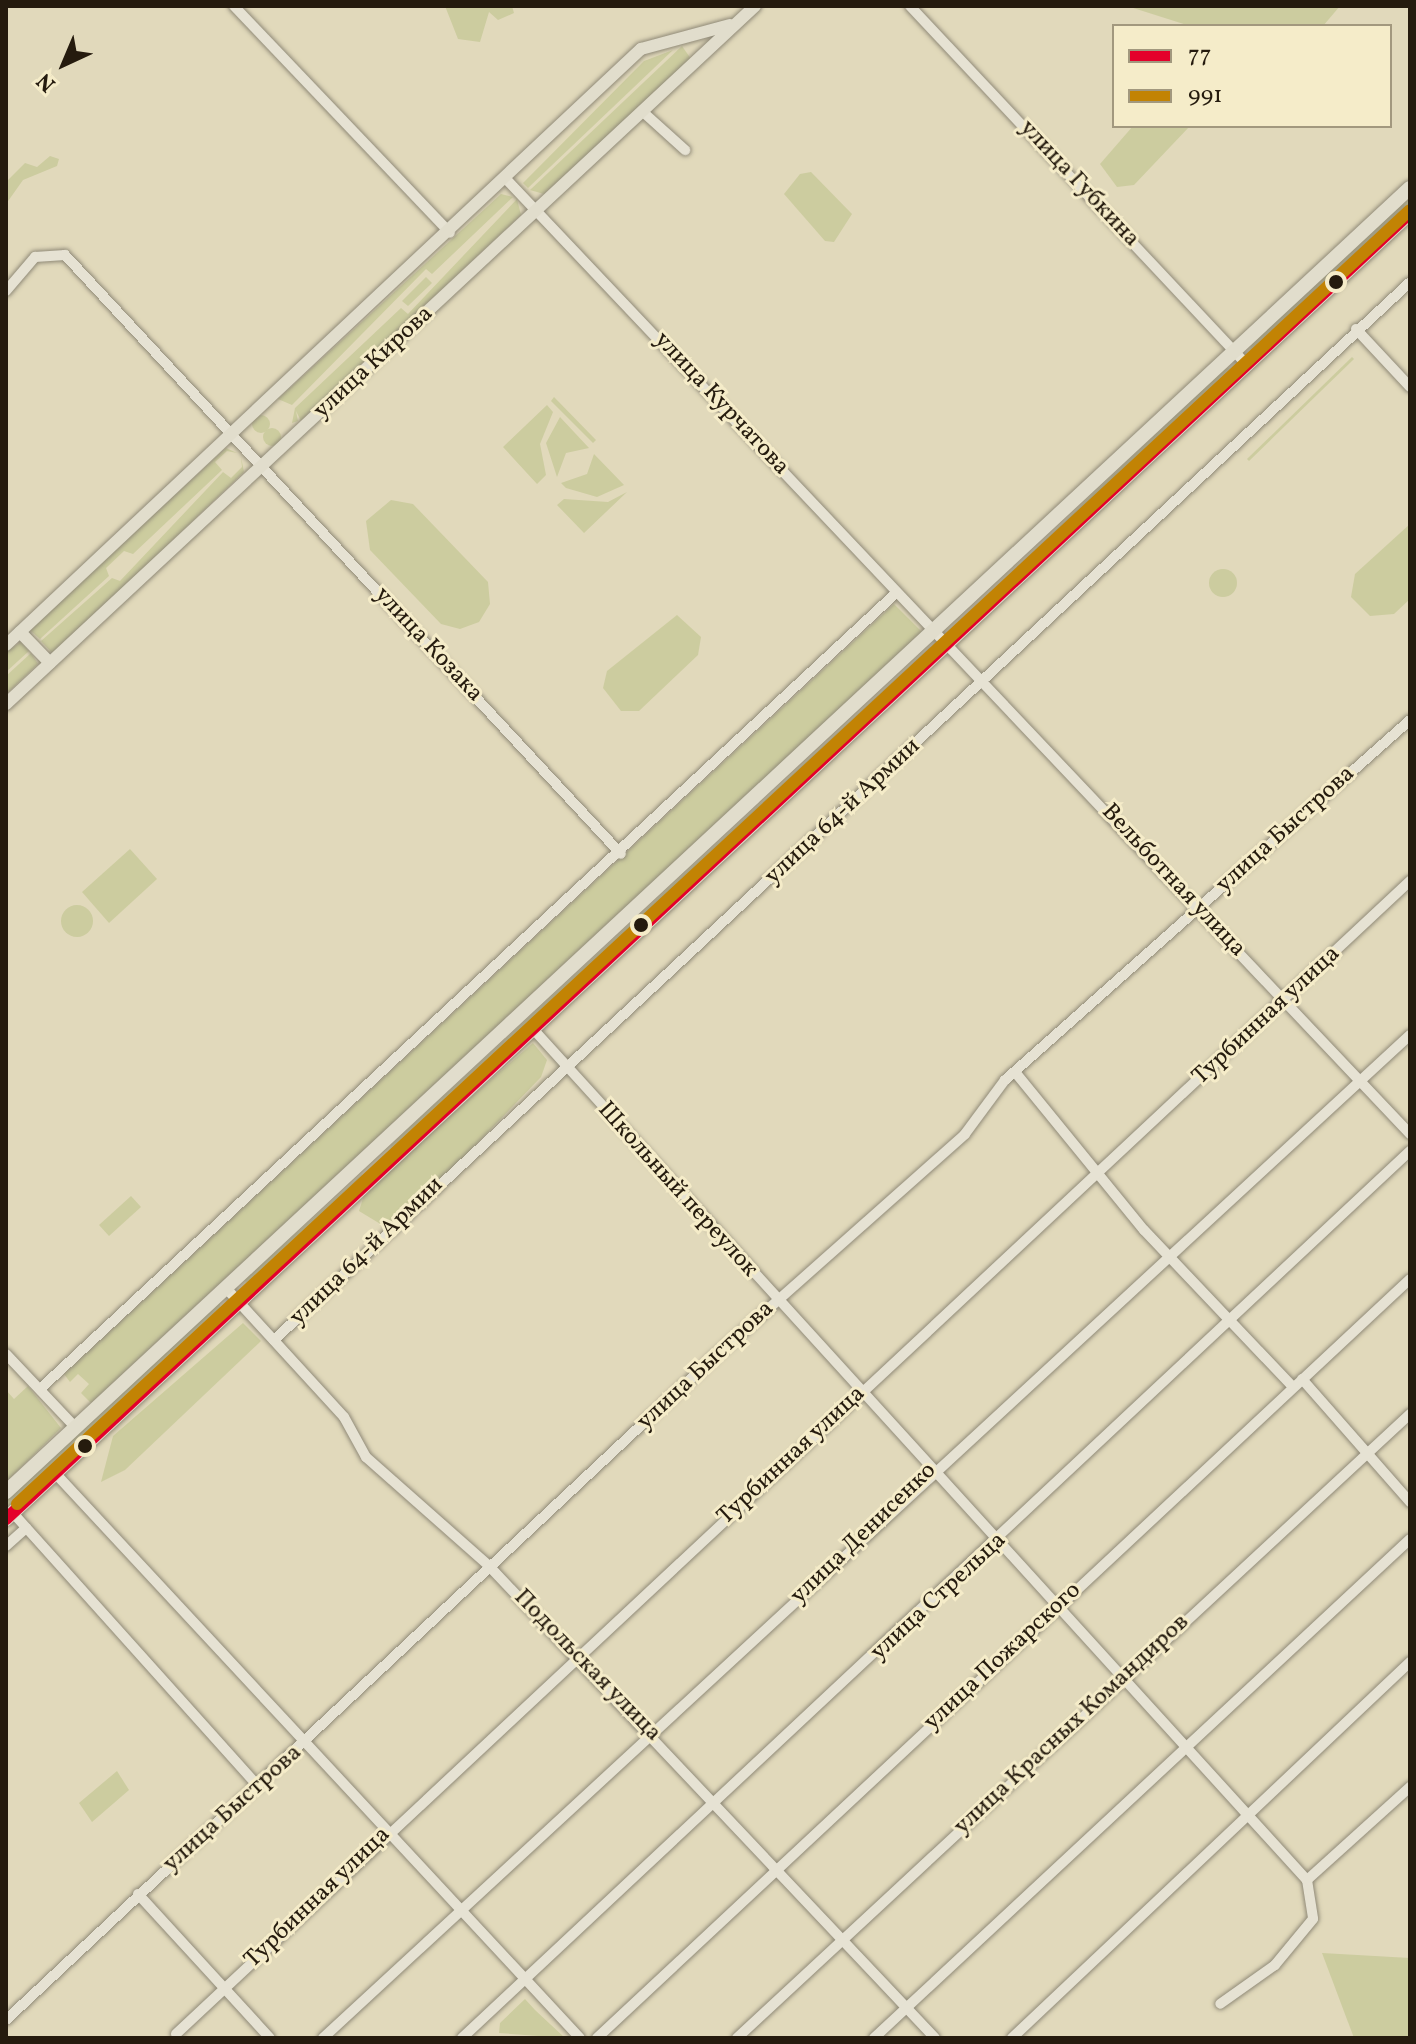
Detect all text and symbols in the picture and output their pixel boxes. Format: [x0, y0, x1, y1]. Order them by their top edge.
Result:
north arrow [24, 24, 104, 104]
legend [1112, 24, 1392, 128]
text: 77 [1188, 39, 1211, 73]
text: N [30, 65, 64, 98]
text: 991 [1188, 79, 1222, 113]
street label: улица Губкина [1013, 114, 1145, 254]
unlabelled marker [1328, 274, 1344, 290]
street label: улица Кирова [308, 300, 440, 426]
street label: улица Курчатова [647, 326, 795, 482]
street label: улица Козака [367, 582, 489, 708]
street label: улица 64-й Армии [759, 733, 927, 891]
street label: улица Быстрова [1211, 760, 1361, 900]
street label: Вельботная улица [1094, 798, 1252, 964]
unlabelled marker [633, 917, 649, 933]
street label: Турбинная улица [1187, 940, 1347, 1092]
street label: Школьный переулок [591, 1096, 763, 1284]
street label: улица 64-й Армии [284, 1172, 450, 1332]
street label: улица Быстрова [632, 1295, 780, 1437]
street label: Турбинная улица [712, 1380, 872, 1532]
unlabelled marker [77, 1438, 93, 1454]
street label: улица Денисенко [785, 1457, 943, 1611]
street label: улица Стрельца [865, 1527, 1013, 1667]
street label: улица Пожарского [918, 1577, 1088, 1737]
street label: Подольская улица [507, 1584, 667, 1748]
street label: улица Красных Командиров [949, 1608, 1195, 1842]
street label: улица Быстрова [158, 1739, 308, 1879]
street label: Турбинная улица [239, 1821, 397, 1975]

